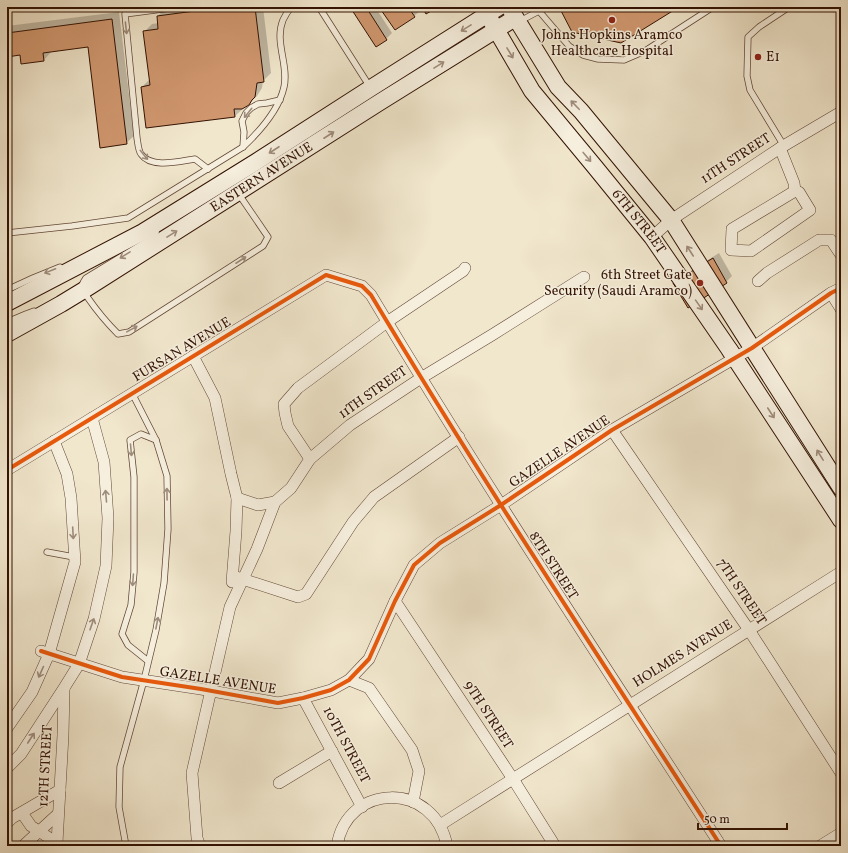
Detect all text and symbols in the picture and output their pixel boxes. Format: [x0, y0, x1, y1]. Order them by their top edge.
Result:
marker: Johns Hopkins Aramco Healthcare Hospital [607, 15, 617, 25]
one-way arrow [122, 21, 130, 34]
one-way arrow [460, 24, 472, 32]
place label: Johns Hopkins Aramco Healthcare Hospital [541, 26, 683, 61]
one-way arrow [506, 47, 514, 59]
place label: E1 [766, 48, 780, 67]
marker: E1 [753, 52, 763, 62]
one-way arrow [433, 61, 445, 69]
one-way arrow [570, 100, 580, 110]
one-way arrow [244, 108, 253, 118]
street label: 11TH STREET [697, 129, 775, 189]
one-way arrow [324, 130, 335, 139]
street label: EASTERN AVENUE [206, 137, 317, 217]
one-way arrow [268, 147, 280, 155]
one-way arrow [139, 150, 148, 160]
one-way arrow [583, 151, 592, 162]
street label: 6TH STREET [607, 185, 670, 258]
one-way arrow [167, 230, 178, 239]
one-way arrow [686, 245, 694, 256]
one-way arrow [119, 251, 131, 259]
one-way arrow [236, 255, 247, 264]
place label: 6th Street Gate Security (Saudi Aramco) [544, 266, 692, 301]
one-way arrow [45, 268, 57, 275]
marker: 6th Street Gate Security (Saudi Aramco) [695, 278, 705, 288]
one-way arrow [695, 300, 703, 311]
street label: FURSAN AVENUE [129, 313, 235, 387]
one-way arrow [126, 325, 138, 333]
street label: 11TH STREET [335, 362, 411, 424]
one-way arrow [767, 407, 775, 418]
street label: GAZELLE AVENUE [506, 411, 614, 493]
one-way arrow [128, 443, 135, 456]
one-way arrow [816, 450, 824, 461]
one-way arrow [164, 488, 171, 501]
one-way arrow [103, 490, 110, 503]
one-way arrow [69, 526, 76, 539]
street label: 8TH STREET [524, 528, 582, 604]
street label: 7TH STREET [712, 555, 770, 629]
one-way arrow [130, 573, 137, 586]
street label: HOLMES AVENUE [629, 616, 737, 692]
one-way arrow [153, 617, 161, 630]
one-way arrow [89, 619, 97, 631]
street label: GAZELLE AVENUE [158, 662, 278, 700]
one-way arrow [37, 665, 44, 677]
street label: 9TH STREET [459, 677, 517, 753]
street label: 10TH STREET [318, 703, 374, 787]
street label: 12TH STREET [34, 724, 58, 808]
one-way arrow [27, 733, 35, 744]
scale bar [698, 805, 787, 831]
text: 50 m [704, 812, 730, 828]

